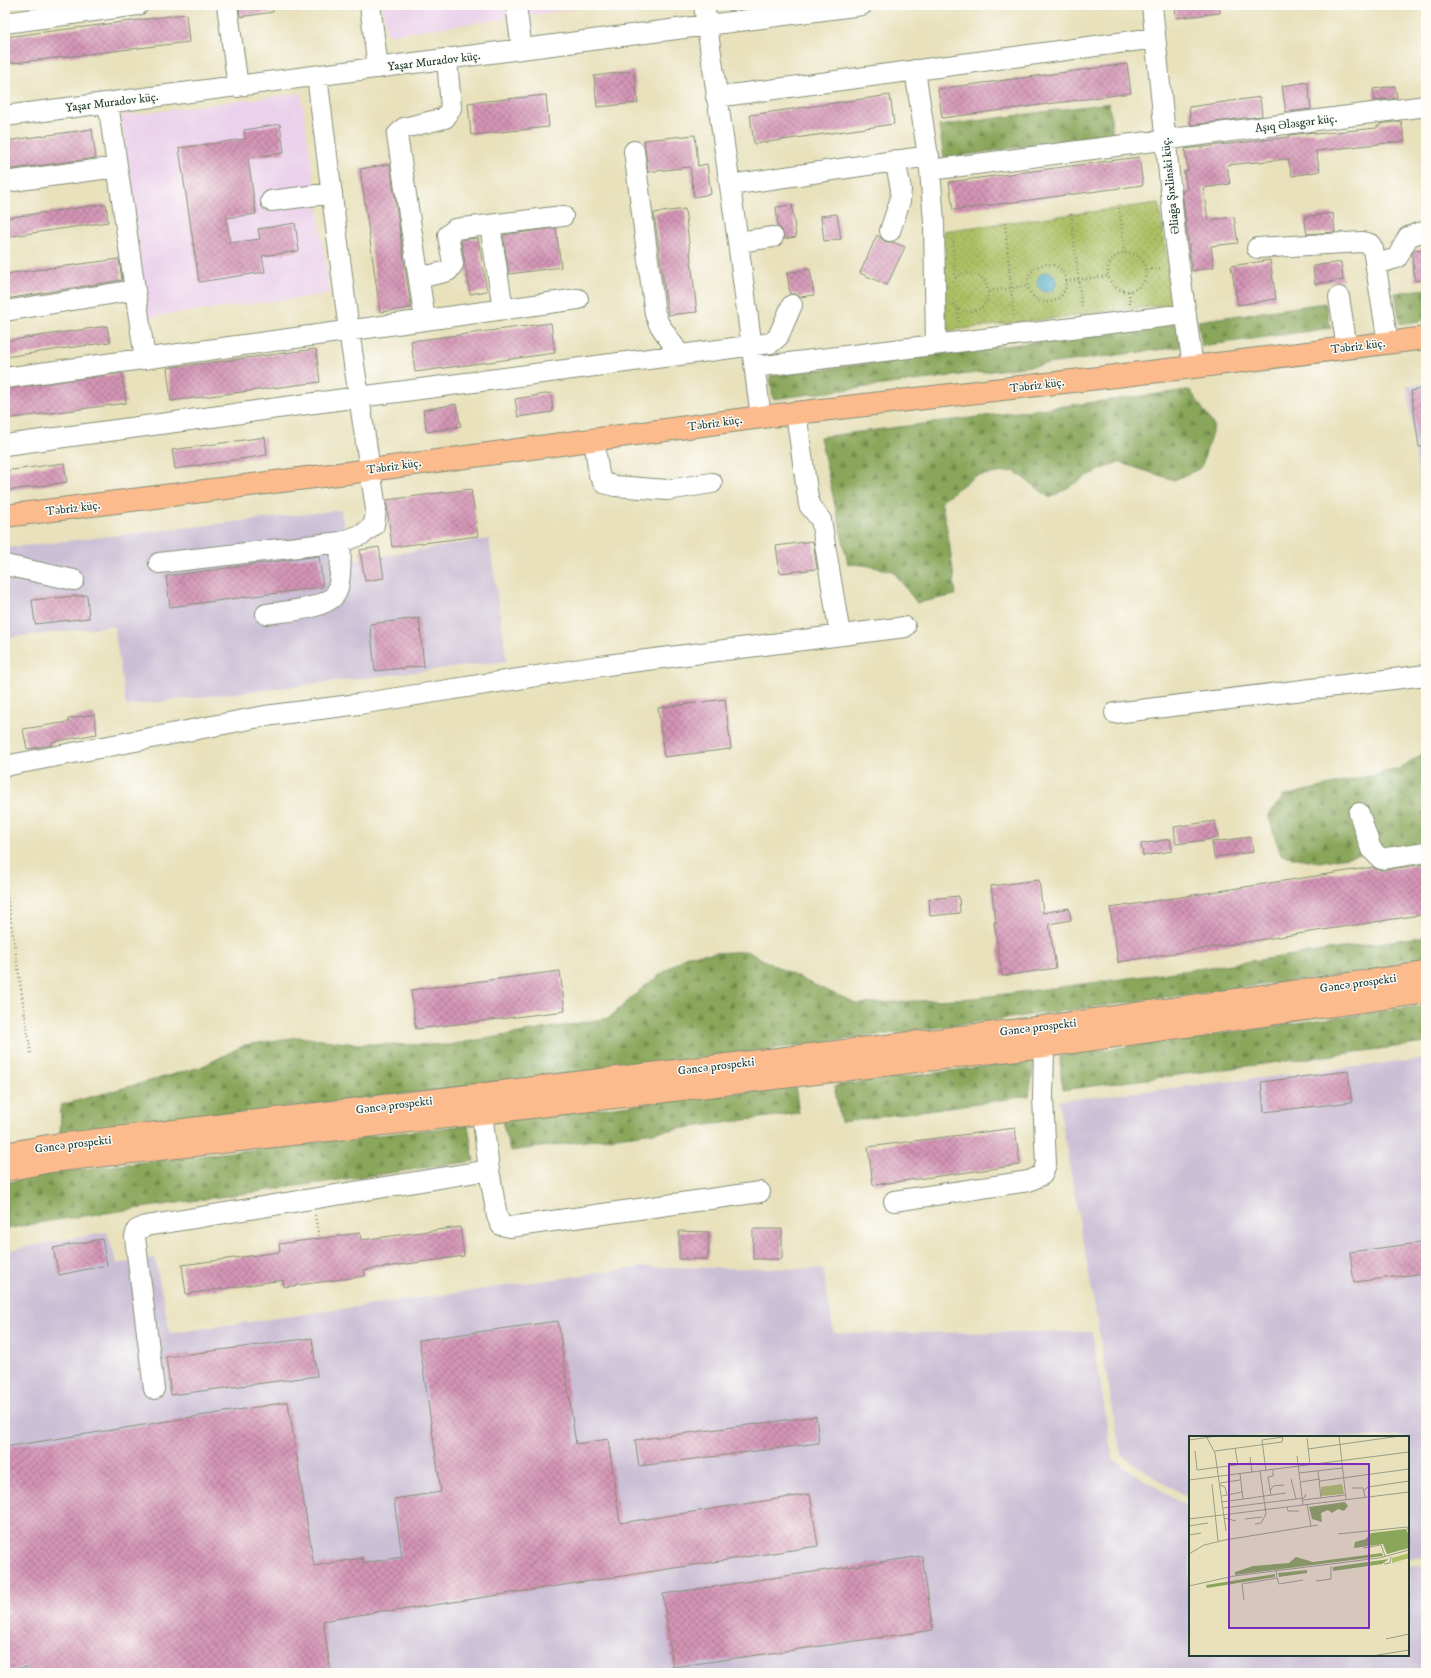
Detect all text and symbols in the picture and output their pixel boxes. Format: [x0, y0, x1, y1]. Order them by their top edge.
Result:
street label: Yaşar Muradov küç. [387, 48, 482, 75]
street label: Yaşar Muradov küç. [65, 89, 160, 116]
street label: Aşıq Ələsgər küç. [1254, 111, 1338, 136]
street label: Əliağa Şıxlinski küç. [1158, 137, 1183, 235]
street label: Təbriz küç. [1330, 336, 1386, 357]
street label: Təbriz küç. [1009, 375, 1065, 396]
street label: Təbriz küç. [687, 412, 744, 435]
street label: Təbriz küç. [366, 455, 423, 478]
street label: Təbriz küç. [45, 498, 101, 519]
street label: Gəncə prospekti [1319, 971, 1397, 996]
street label: Gəncə prospekti [999, 1015, 1077, 1040]
street label: Gəncə prospekti [677, 1054, 755, 1079]
street label: Gəncə prospekti [355, 1093, 433, 1118]
street label: Gəncə prospekti [34, 1132, 112, 1157]
inset map [1189, 1436, 1409, 1656]

